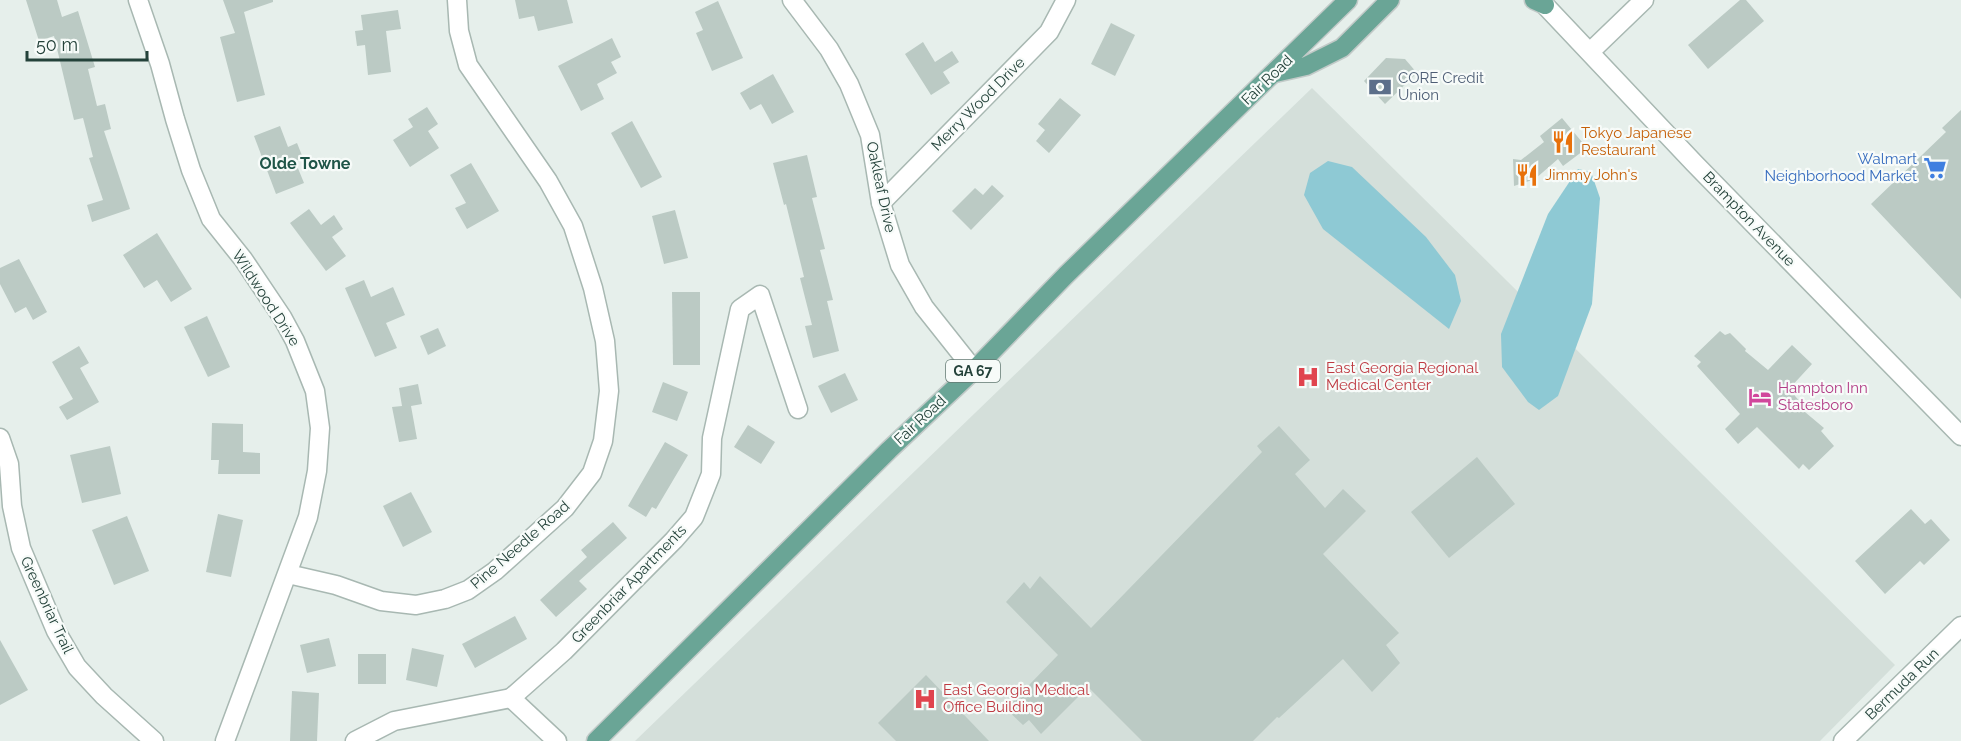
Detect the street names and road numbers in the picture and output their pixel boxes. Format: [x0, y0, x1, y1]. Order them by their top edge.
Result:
street label: Fair Road [1238, 51, 1296, 109]
street label: Merry Wood Drive [927, 53, 1029, 155]
street label: Oakleaf Drive [863, 140, 899, 234]
street label: Brampton Avenue [1699, 168, 1799, 270]
street label: Wildwood Drive [228, 247, 304, 350]
road number: GA 67 [946, 360, 1000, 382]
street label: Fair Road [890, 392, 950, 448]
street label: Pine Needle Road [467, 497, 573, 593]
street label: Greenbriar Apartments [568, 521, 690, 647]
street label: Greenbriar Trail [17, 554, 78, 657]
street label: Bermuda Run [1861, 644, 1943, 724]

